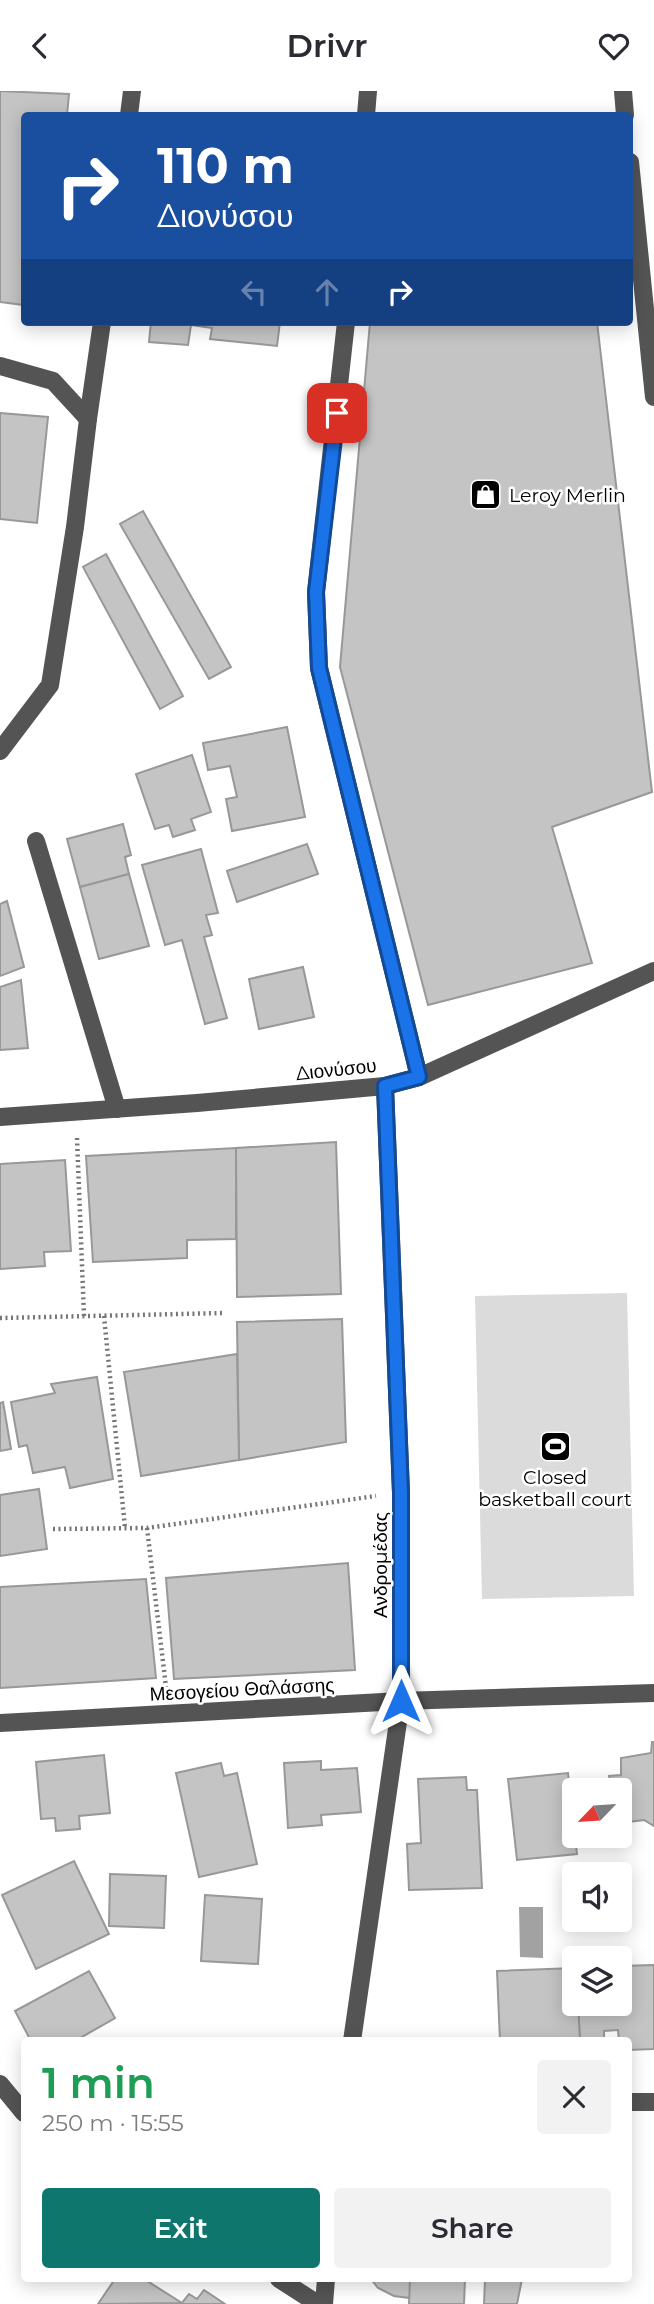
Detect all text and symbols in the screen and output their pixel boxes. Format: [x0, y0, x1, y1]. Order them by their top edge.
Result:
text: Drivr [287, 26, 367, 65]
icon: back [21, 27, 59, 65]
icon: heart [595, 27, 633, 65]
text: 110 m [157, 136, 294, 195]
icon: right [42, 140, 133, 231]
text: Διονύσου [157, 196, 293, 235]
icon: left [235, 273, 273, 311]
icon: ahead [308, 273, 346, 311]
icon: right [381, 273, 419, 311]
pin [307, 383, 367, 443]
icon: arrive [318, 394, 356, 432]
shop icon: Leroy Merlin [469, 478, 503, 512]
place label: Leroy Merlin [509, 484, 626, 507]
street label: Διονύσου [295, 1054, 378, 1085]
sports icon: Closed basketball court [538, 1429, 572, 1463]
place label: Closed basketball court [478, 1466, 632, 1511]
street label: Ανδρομέδας [369, 1512, 392, 1618]
position arrow [364, 1664, 438, 1738]
street label: Μεσογείου Θαλάσσης [149, 1673, 335, 1706]
north arrow [562, 1778, 632, 1848]
map controls [562, 1778, 632, 2016]
button: sound [562, 1862, 632, 1932]
button: layers [562, 1946, 632, 2016]
text: 1 min [42, 2057, 155, 2109]
button: close [537, 2060, 611, 2134]
text: 250 m · 15:55 [42, 2109, 184, 2137]
button: Exit [42, 2188, 320, 2268]
button: Share [334, 2188, 611, 2268]

